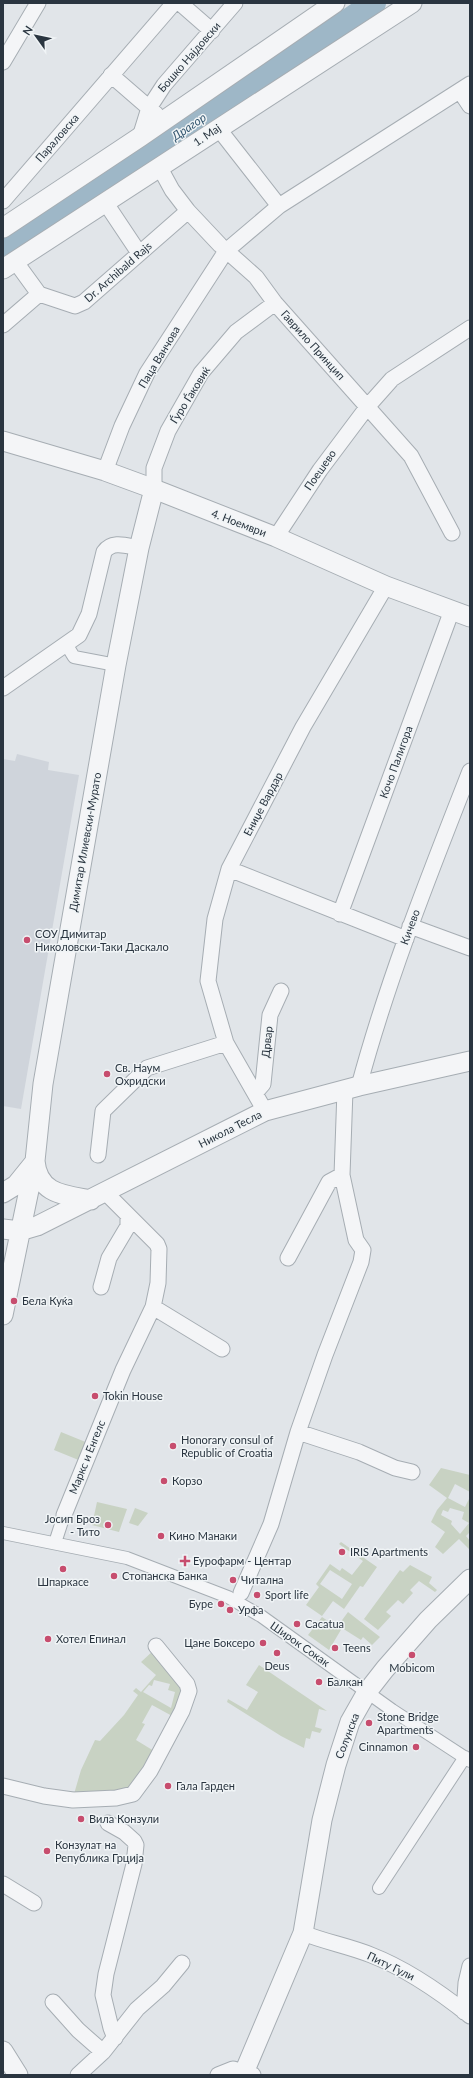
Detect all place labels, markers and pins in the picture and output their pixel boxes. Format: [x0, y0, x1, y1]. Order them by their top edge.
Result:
place label: СОУ Димитар Николовски-Таки Даскало [35, 927, 169, 953]
marker: СОУ Димитар Николовски-Таки Даскало [22, 935, 32, 945]
place label: Св. Наум Охридски [115, 1061, 166, 1087]
marker: Св. Наум Охридски [102, 1069, 112, 1079]
place label: Бела Куќа [22, 1294, 73, 1307]
marker: Бела Куќа [9, 1296, 19, 1306]
place label: Tokin House [103, 1389, 163, 1402]
marker: Tokin House [90, 1391, 100, 1401]
place label: Honorary consul of Republic of Croatia [181, 1433, 273, 1459]
marker: Honorary consul of Republic of Croatia [168, 1441, 178, 1451]
place label: Корзо [172, 1474, 202, 1487]
marker: Корзо [159, 1476, 169, 1486]
place label: Јосип Броз - Тито [45, 1512, 100, 1538]
marker: Јосип Броз - Тито [103, 1520, 113, 1530]
place label: Кино Манаки [169, 1529, 237, 1542]
marker: Кино Манаки [156, 1531, 166, 1541]
place label: IRIS Apartments [350, 1545, 428, 1558]
marker: IRIS Apartments [337, 1547, 347, 1557]
place label: Еурофарм - Центар [193, 1554, 291, 1567]
marker: Еурофарм - Центар [180, 1556, 190, 1566]
marker: Шпаркасе [58, 1564, 68, 1574]
place label: Стопанска Банка [122, 1569, 207, 1582]
marker: Стопанска Банка [109, 1571, 119, 1581]
place label: Читална [241, 1573, 284, 1586]
place label: Шпаркасе [37, 1575, 89, 1588]
marker: Читална [228, 1575, 238, 1585]
place label: Sport life [265, 1588, 309, 1601]
marker: Sport life [252, 1590, 262, 1600]
place label: Буре [189, 1597, 213, 1610]
marker: Буре [216, 1599, 226, 1609]
place label: Урфа [238, 1603, 264, 1616]
marker: Урфа [225, 1605, 235, 1615]
place label: Cacatua [305, 1617, 344, 1630]
marker: Cacatua [292, 1619, 302, 1629]
place label: Хотел Епинал [56, 1632, 126, 1645]
marker: Хотел Епинал [43, 1634, 53, 1644]
place label: Цане Боксеро [184, 1636, 255, 1649]
marker: Цане Боксеро [258, 1638, 268, 1648]
place label: Teens [343, 1641, 371, 1654]
marker: Teens [330, 1643, 340, 1653]
marker: Deus [272, 1648, 282, 1658]
marker: Mobicom [407, 1650, 417, 1660]
place label: Deus [265, 1659, 290, 1672]
place label: Mobicom [389, 1661, 435, 1674]
place label: Балкан [327, 1675, 363, 1688]
marker: Балкан [314, 1677, 324, 1687]
place label: Stone Bridge Apartments [377, 1710, 439, 1736]
marker: Stone Bridge Apartments [364, 1718, 374, 1728]
place label: Cinnamon [359, 1740, 408, 1753]
marker: Cinnamon [411, 1742, 421, 1752]
place label: Гала Гарден [176, 1779, 235, 1792]
marker: Гала Гарден [163, 1781, 173, 1791]
place label: Вила Конзули [89, 1812, 159, 1825]
marker: Вила Конзули [76, 1814, 86, 1824]
place label: Конзулат на Република Грција [55, 1838, 144, 1864]
marker: Конзулат на Република Грција [42, 1846, 52, 1856]

